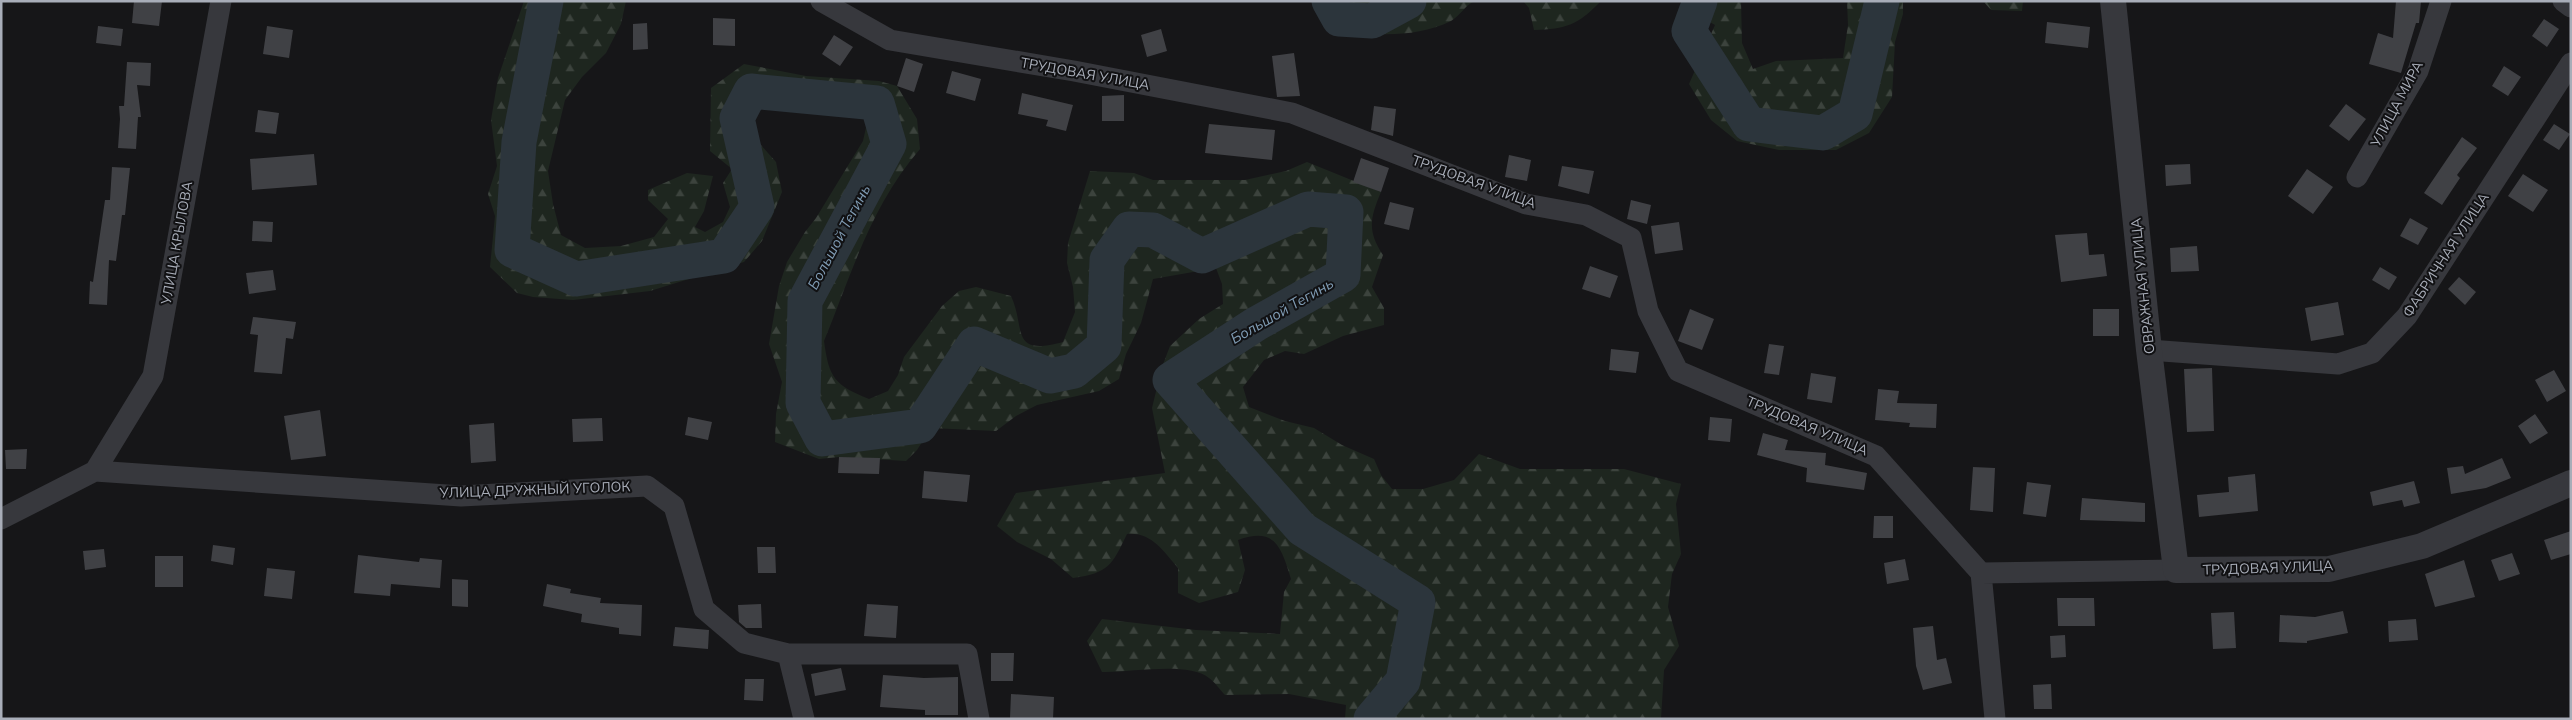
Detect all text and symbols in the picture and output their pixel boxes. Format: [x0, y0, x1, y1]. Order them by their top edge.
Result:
street label: ТРУДОВАЯ УЛИЦА [1019, 53, 1151, 95]
street label: УЛИЦА МИРА [2366, 58, 2428, 151]
street label: ТРУДОВАЯ УЛИЦА [1409, 151, 1539, 213]
street label: УЛИЦА КРЫЛОВА [157, 180, 197, 307]
water label: Большой Тегинь [803, 181, 875, 293]
street label: ФАБРИЧНАЯ УЛИЦА [2399, 189, 2493, 321]
street label: ОВРАЖНАЯ УЛИЦА [2126, 217, 2160, 355]
water label: Большой Тегинь [1227, 273, 1337, 349]
street label: ТРУДОВАЯ УЛИЦА [1743, 392, 1871, 460]
street label: УЛИЦА ДРУЖНЫЙ УГОЛОК [438, 477, 631, 503]
street label: ТРУДОВАЯ УЛИЦА [2202, 556, 2334, 580]

